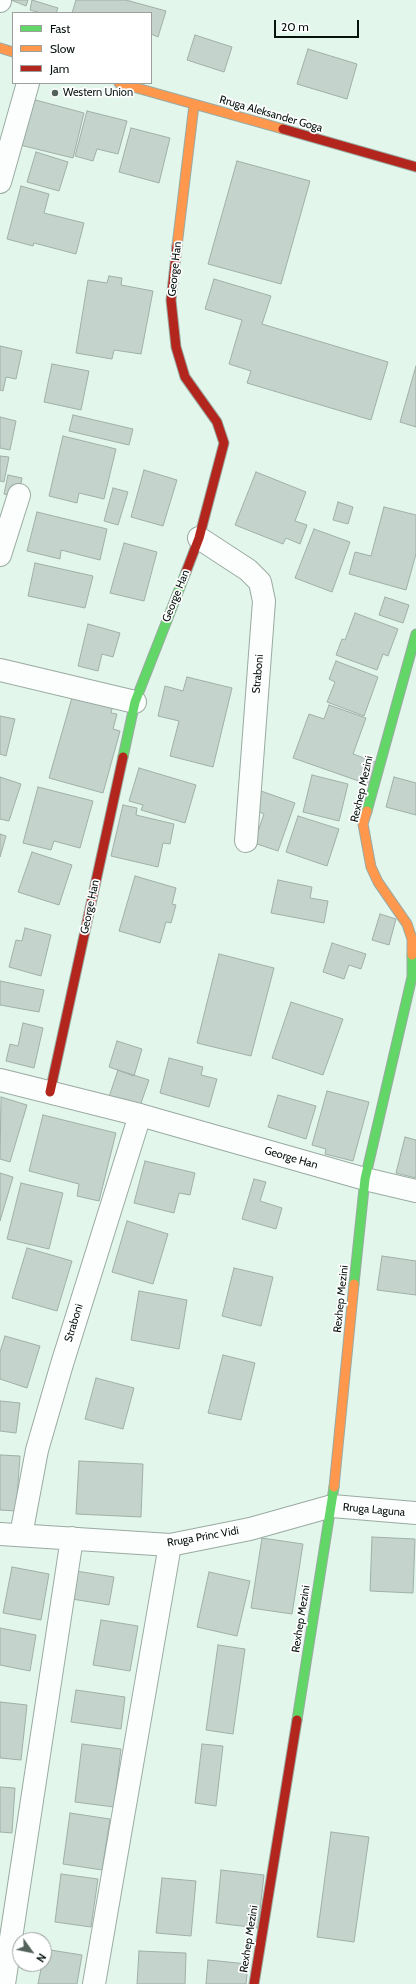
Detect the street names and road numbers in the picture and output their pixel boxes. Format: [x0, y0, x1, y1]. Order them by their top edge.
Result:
street label: Rruga Aleksander Goga [218, 93, 324, 135]
street label: George Han [166, 241, 184, 297]
street label: George Han [160, 568, 192, 624]
street label: Straboni [250, 654, 266, 694]
street label: Rexhep Mezini [348, 754, 376, 824]
street label: George Han [78, 879, 102, 935]
street label: George Han [263, 1144, 319, 1172]
street label: Rexhep Mezini [331, 1265, 351, 1333]
street label: Straboni [62, 1302, 86, 1344]
street label: Rruga Laguna [342, 1501, 406, 1519]
street label: Rruga Princ Vidi [166, 1524, 240, 1550]
street label: Rexhep Mezini [289, 1584, 313, 1654]
street label: Rexhep Mezini [237, 1904, 261, 1974]

